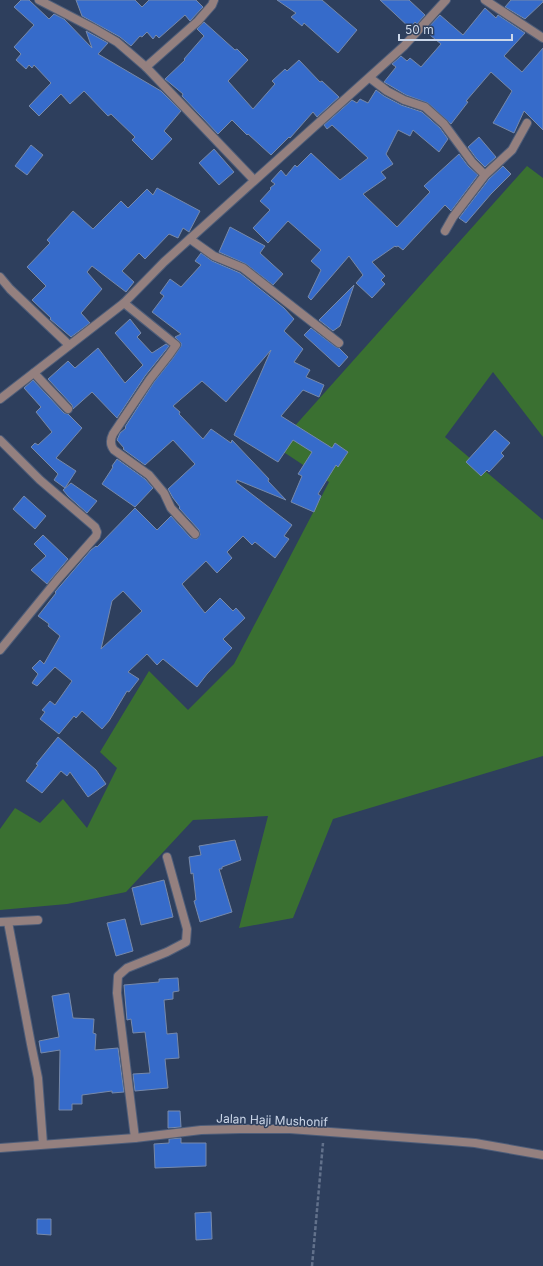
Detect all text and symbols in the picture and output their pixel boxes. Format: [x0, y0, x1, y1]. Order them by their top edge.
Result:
scale bar [399, 16, 512, 42]
text: 50 m [405, 22, 434, 37]
street label: Jalan Haji Mushonif [216, 1111, 329, 1129]

